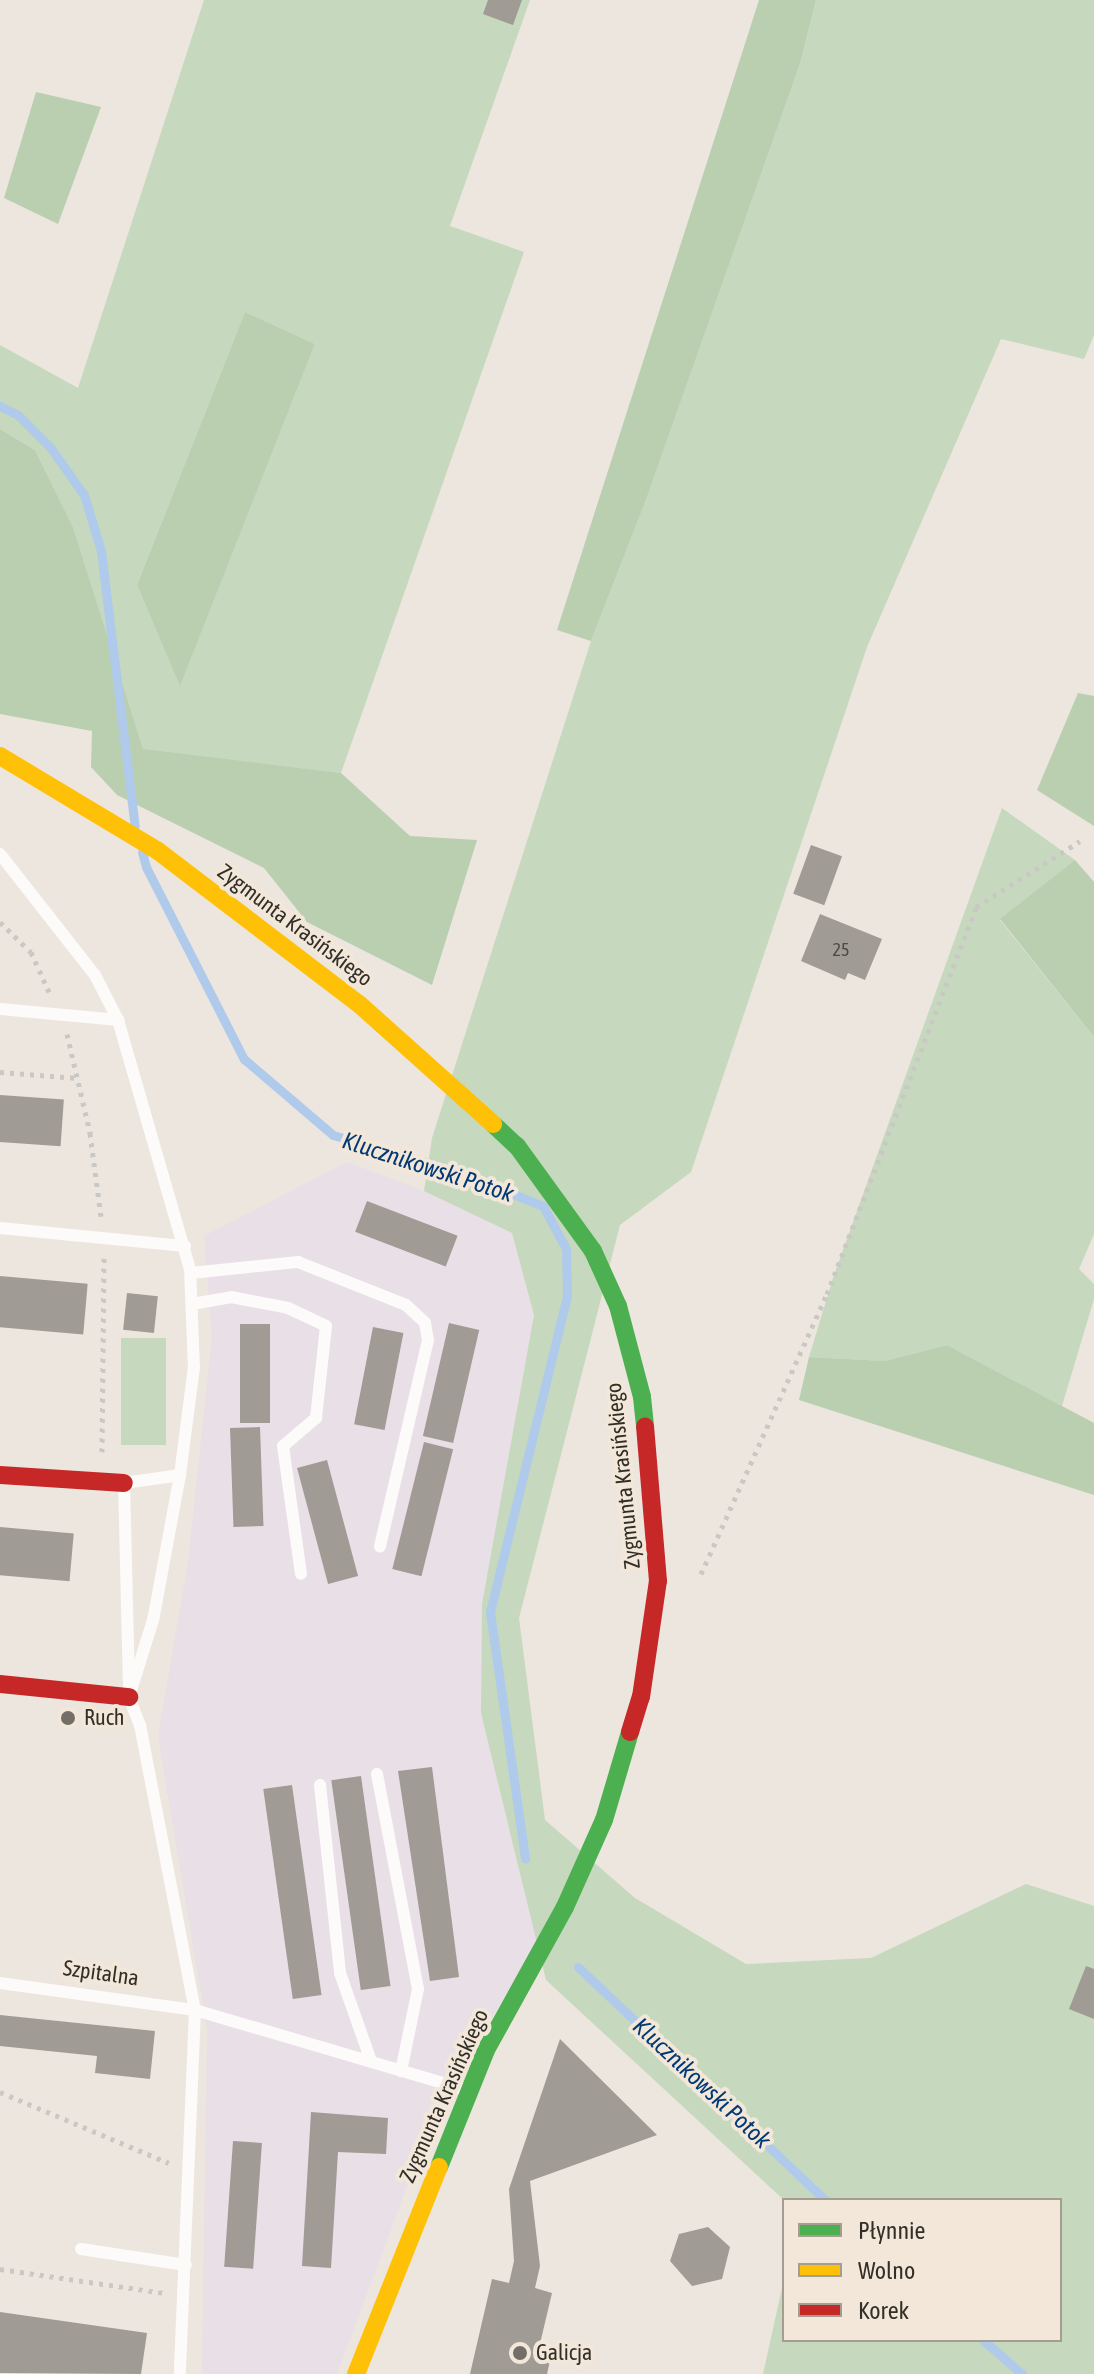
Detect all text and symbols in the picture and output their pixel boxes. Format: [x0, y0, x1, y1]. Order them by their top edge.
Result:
street label: Zygmunta Krasińskiego [212, 858, 378, 992]
house number: 25 [833, 939, 849, 961]
water label: Klucznikowski Potok [339, 1126, 517, 1208]
street label: Zygmunta Krasińskiego [600, 1382, 646, 1570]
place label: Ruch [84, 1705, 124, 1731]
marker: Ruch [59, 1709, 77, 1727]
street label: Szpitalna [62, 1955, 140, 1991]
street label: Zygmunta Krasińskiego [394, 2005, 494, 2187]
water label: Klucznikowski Potok [627, 2012, 777, 2154]
legend [782, 2198, 1062, 2342]
text: Płynnie [858, 2217, 925, 2244]
text: Wolno [858, 2257, 915, 2284]
text: Korek [858, 2297, 909, 2324]
place label: Galicja [536, 2340, 592, 2366]
marker: Galicja [511, 2344, 529, 2362]

